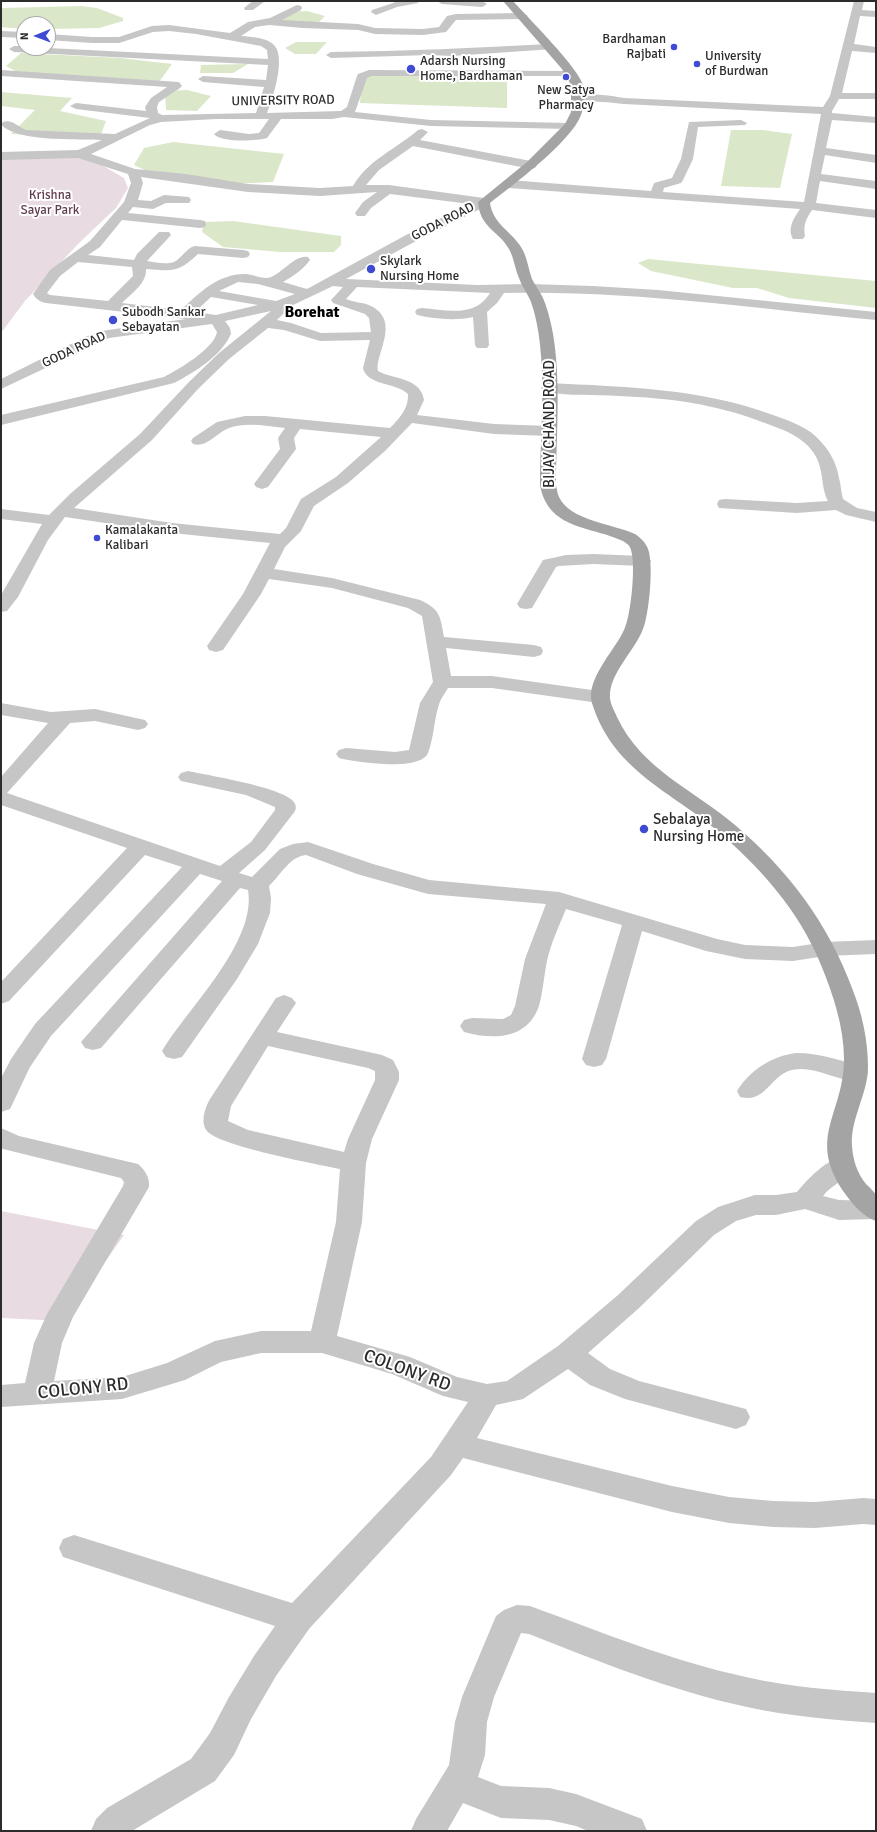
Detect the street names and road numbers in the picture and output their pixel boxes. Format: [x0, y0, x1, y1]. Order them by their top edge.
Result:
street label: UNIVERSITY ROAD [231, 92, 335, 110]
street label: GODA ROAD [409, 200, 477, 244]
street label: GODA ROAD [40, 328, 108, 372]
street label: BIJAY CHAND ROAD [541, 360, 559, 488]
street label: COLONY RD [361, 1345, 453, 1397]
street label: COLONY RD [37, 1374, 129, 1404]

